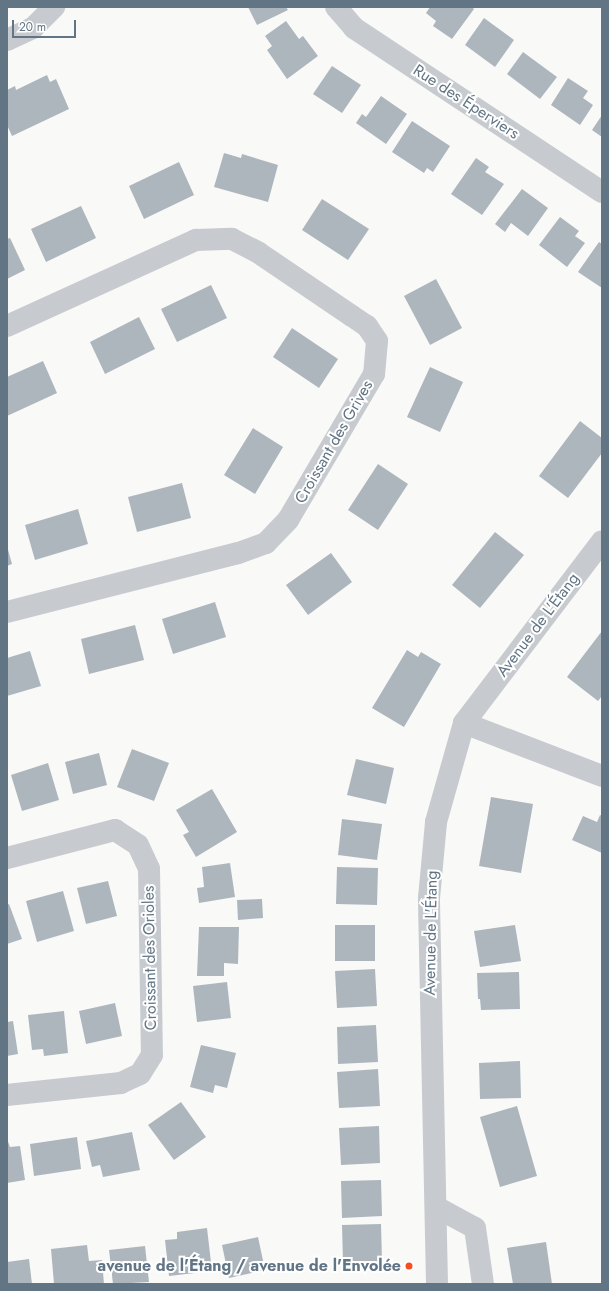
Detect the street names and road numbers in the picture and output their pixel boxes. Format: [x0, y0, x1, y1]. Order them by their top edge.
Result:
street label: Rue des Éperviers [409, 61, 523, 143]
street label: Croissant des Grives [291, 377, 377, 507]
street label: Avenue de L'Étang [493, 569, 583, 681]
street label: Avenue de L'Étang [420, 870, 442, 996]
street label: Croissant des Orioles [139, 885, 161, 1031]

